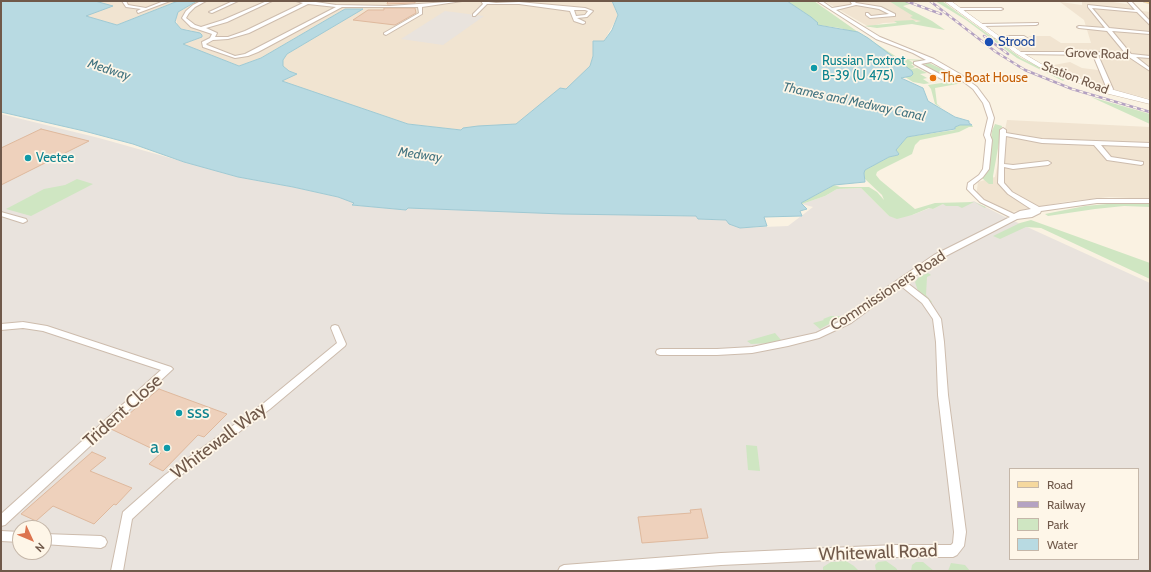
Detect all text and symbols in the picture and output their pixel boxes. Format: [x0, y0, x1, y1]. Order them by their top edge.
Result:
place label: Strood [998, 34, 1035, 50]
marker: Strood [983, 36, 995, 48]
street label: Grove Road [1065, 45, 1129, 63]
place label: Russian Foxtrot B-39 (U 475) [822, 53, 905, 84]
water label: Medway [86, 56, 132, 84]
street label: Station Road [1039, 58, 1111, 98]
marker: Russian Foxtrot B-39 (U 475) [809, 63, 819, 73]
place label: The Boat House [941, 70, 1028, 86]
marker: The Boat House [928, 73, 938, 83]
water label: Thames and Medway Canal [781, 79, 927, 125]
water label: Medway [397, 144, 443, 166]
place label: Veetee [36, 150, 74, 166]
marker: Veetee [23, 153, 33, 163]
street label: Commissioners Road [827, 247, 949, 335]
street label: Trident Close [79, 370, 167, 452]
street label: Whitewall Way [167, 398, 271, 484]
place label: sss [187, 402, 209, 424]
marker: sss [174, 408, 184, 418]
place label: a [150, 437, 159, 459]
marker: a [162, 443, 172, 453]
legend [1009, 468, 1139, 560]
text: Road [1047, 477, 1073, 492]
text: Railway [1047, 497, 1085, 512]
text: Park [1047, 517, 1069, 532]
north arrow [12, 520, 52, 560]
text: Water [1047, 537, 1077, 552]
text: N [32, 540, 48, 555]
street label: Whitewall Road [818, 540, 938, 566]

